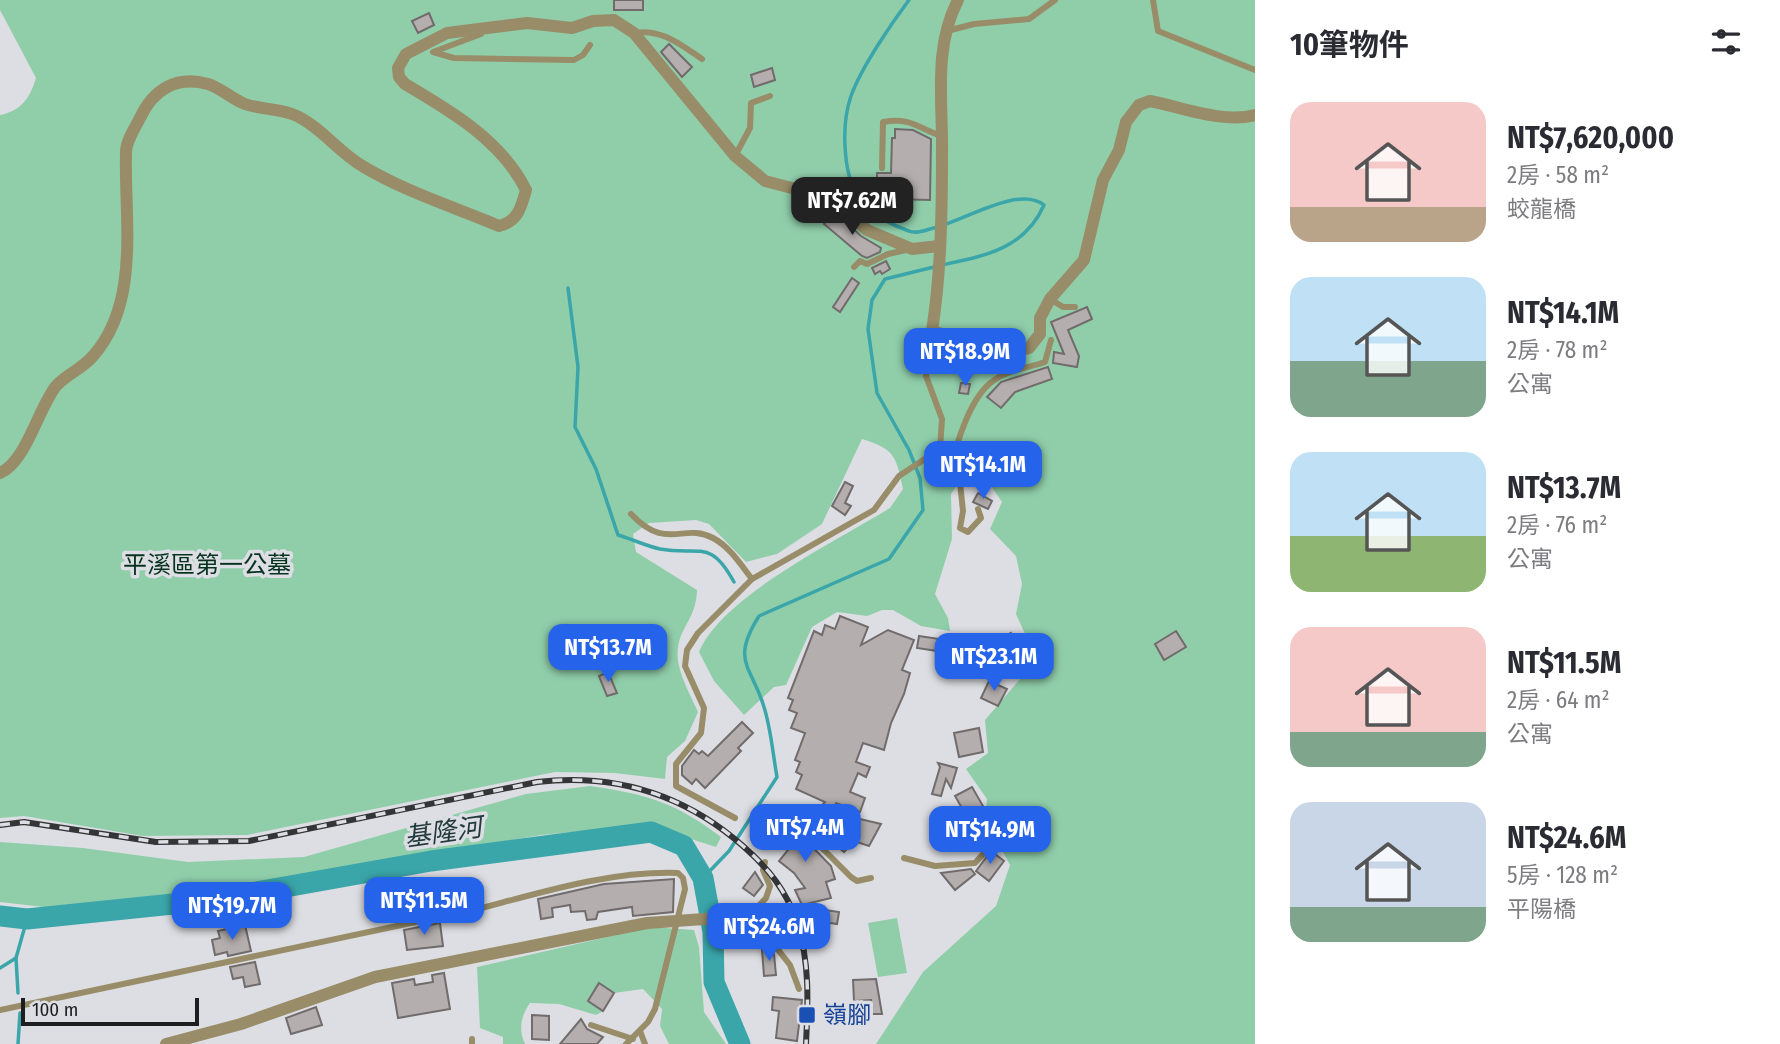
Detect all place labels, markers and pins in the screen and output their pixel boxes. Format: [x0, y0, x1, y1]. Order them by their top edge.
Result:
pin: NT$7.62M [780, 177, 924, 237]
pin: NT$18.9M [893, 328, 1037, 388]
pin: NT$14.1M [911, 442, 1055, 501]
pin: NT$13.7M [536, 624, 680, 684]
pin: NT$23.1M [922, 634, 1066, 693]
pin: NT$7.4M [740, 804, 870, 864]
pin: NT$14.9M [918, 806, 1062, 866]
pin: NT$11.5M [352, 878, 496, 937]
pin: NT$19.7M [160, 883, 304, 942]
pin: NT$24.6M [697, 904, 841, 963]
place label: 嶺腳 [823, 1001, 871, 1029]
marker: 嶺腳 [797, 1005, 817, 1025]

